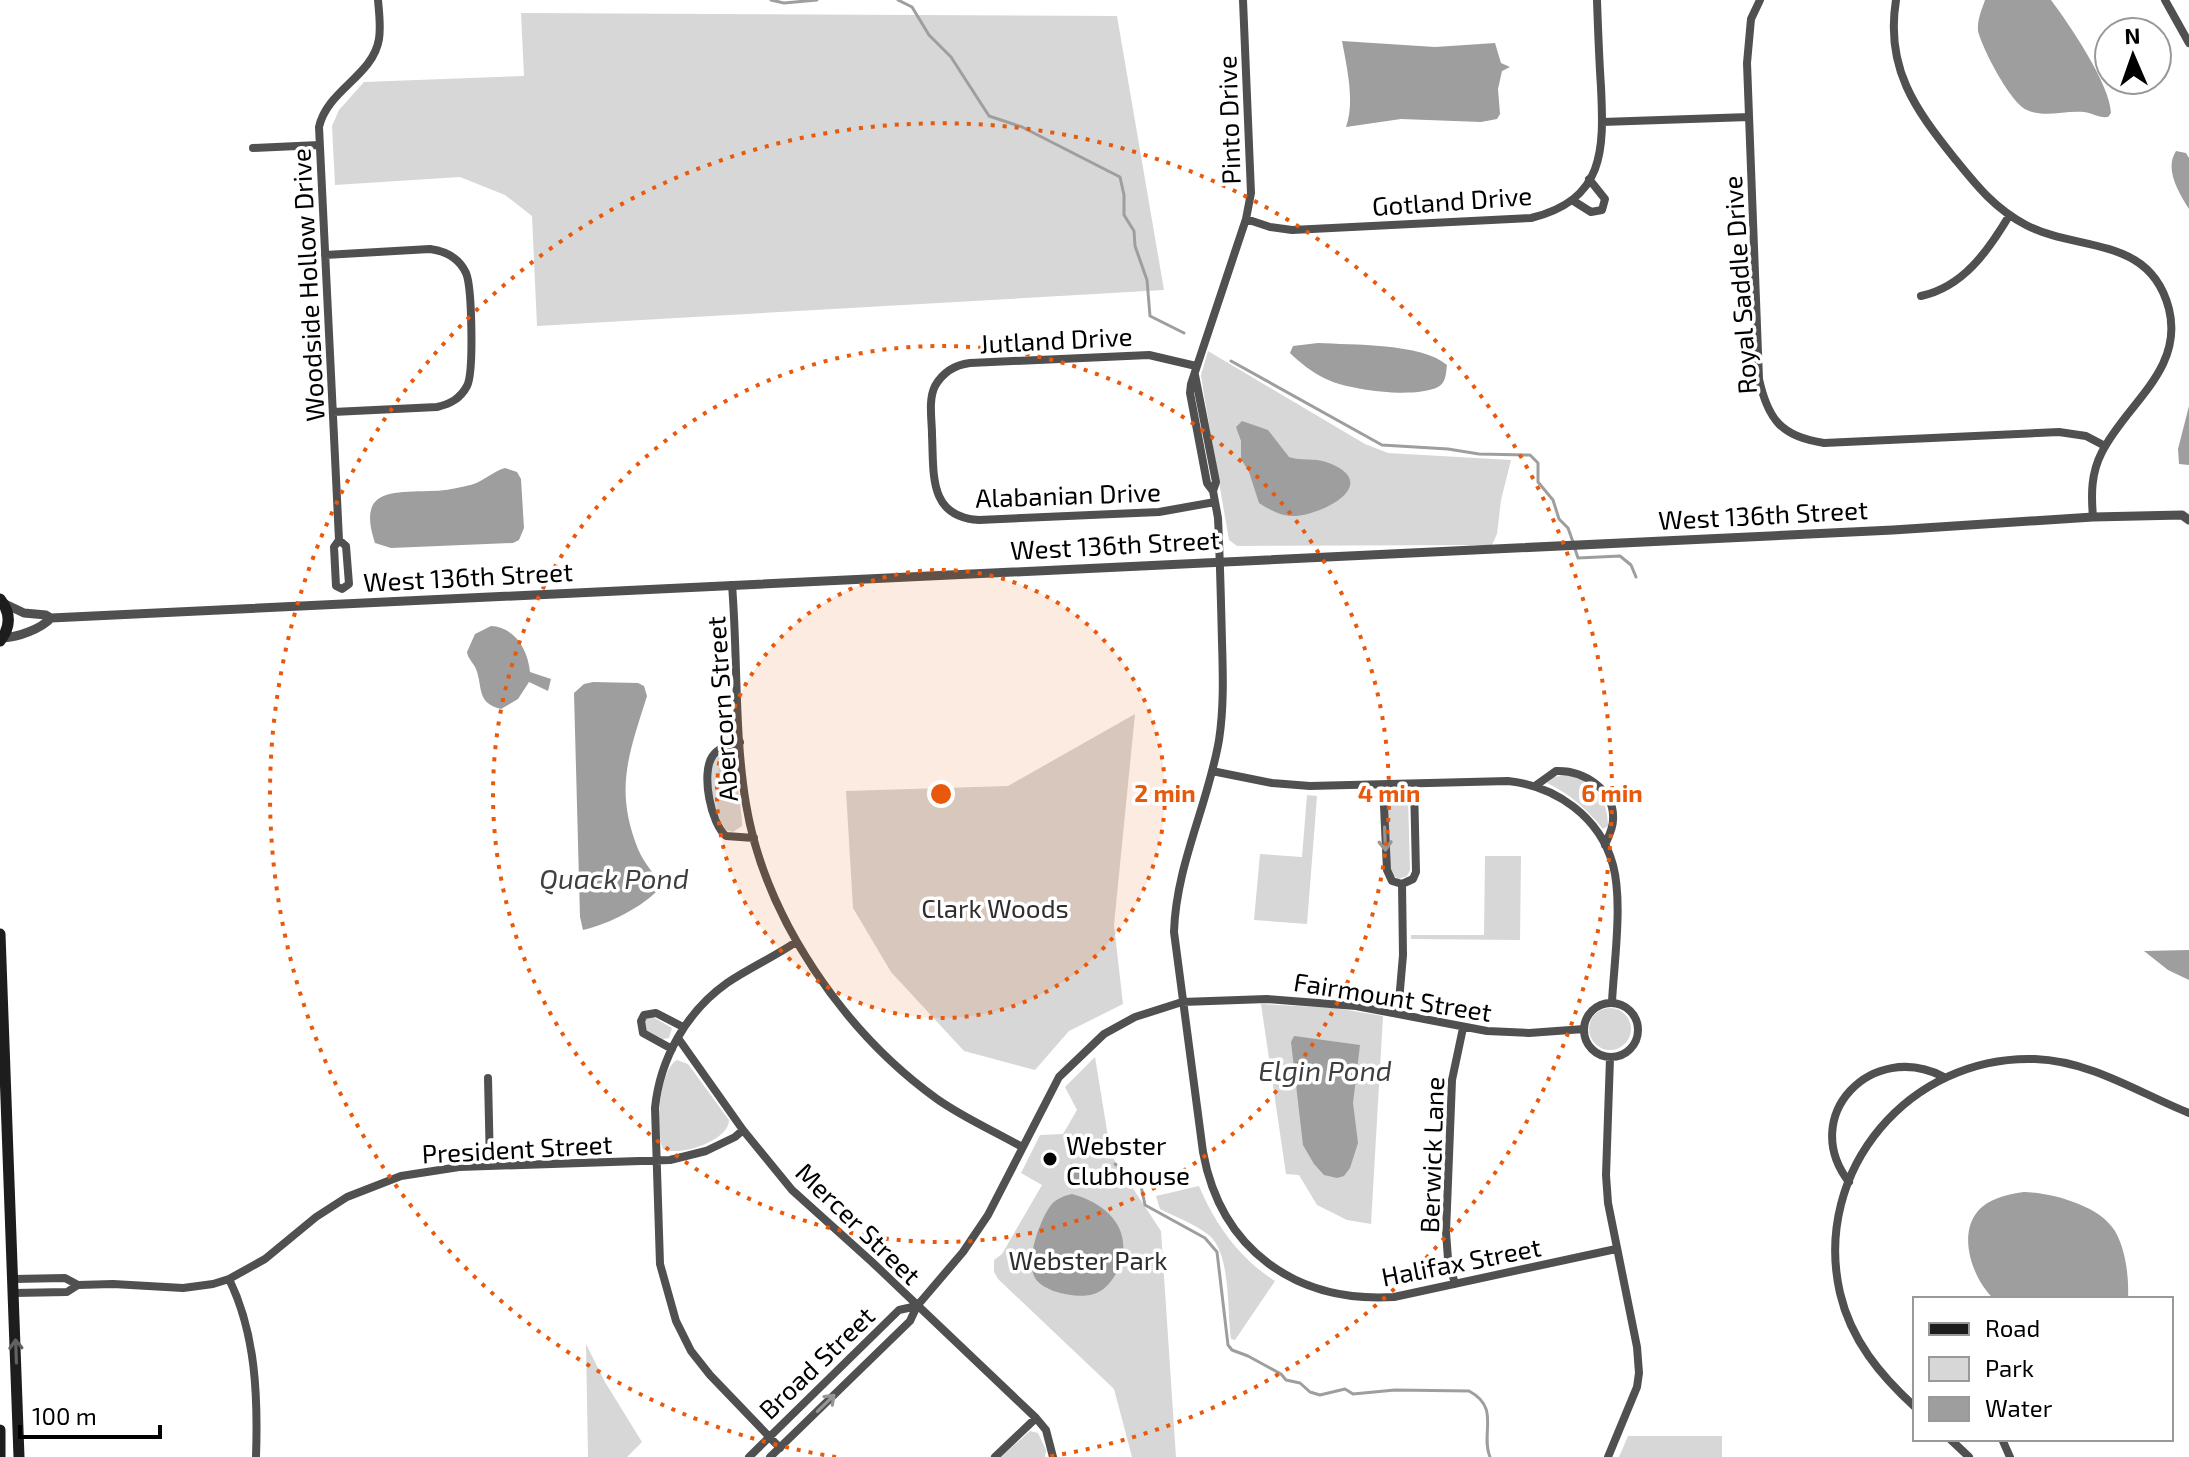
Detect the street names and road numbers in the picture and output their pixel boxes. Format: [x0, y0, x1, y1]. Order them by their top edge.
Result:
street label: Pinto Drive [1210, 55, 1246, 185]
street label: Woodside Hollow Drive [284, 148, 330, 422]
street label: Royal Saddle Drive [1716, 175, 1762, 395]
street label: Gotland Drive [1371, 179, 1533, 221]
street label: Jutland Drive [979, 320, 1133, 358]
street label: Alabanian Drive [975, 475, 1161, 513]
street label: West 136th Street [1657, 493, 1869, 535]
street label: West 136th Street [1009, 523, 1221, 565]
street label: West 136th Street [362, 555, 574, 597]
street label: Abercorn Street [699, 615, 743, 803]
street label: Fairmount Street [1292, 965, 1494, 1027]
street label: Berwick Lane [1413, 1076, 1449, 1234]
street label: President Street [421, 1128, 613, 1168]
street label: Mercer Street [790, 1156, 928, 1290]
street label: Halifax Street [1379, 1230, 1543, 1292]
street label: Broad Street [752, 1299, 880, 1425]

